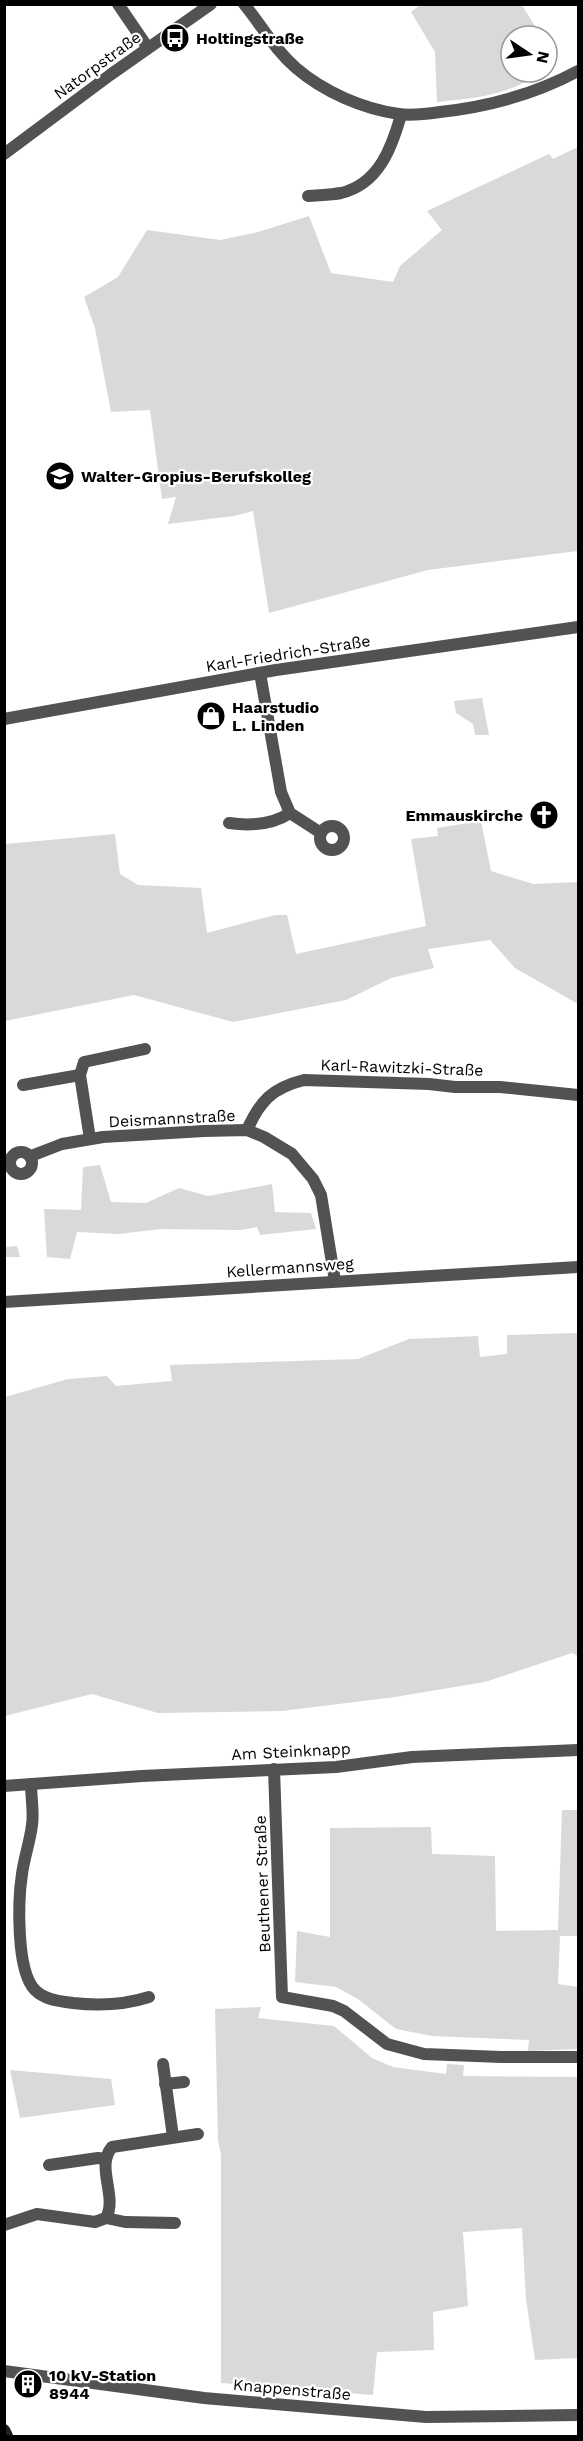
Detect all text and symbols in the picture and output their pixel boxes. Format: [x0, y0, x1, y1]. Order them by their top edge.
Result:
bus stop icon: Holtingstraße [159, 22, 191, 54]
north arrow [499, 24, 559, 84]
street label: Natorpstraße [50, 27, 144, 103]
place label: Holtingstraße [196, 29, 304, 48]
text: N [533, 49, 554, 65]
school or university icon: Walter-Gropius-Berufskolleg [44, 460, 76, 492]
place label: Walter-Gropius-Berufskolleg [81, 467, 311, 486]
street label: Karl-Friedrich-Straße [204, 631, 372, 676]
place label: Haarstudio L. Linden [232, 698, 320, 735]
shop icon: Haarstudio L. Linden [195, 700, 227, 732]
church icon: Emmauskirche [528, 799, 560, 831]
place label: Emmauskirche [405, 806, 523, 825]
street label: Karl-Rawitzki-Straße [320, 1055, 484, 1080]
street label: Deismannstraße [108, 1106, 236, 1131]
street label: Kellermannsweg [226, 1254, 355, 1281]
street label: Am Steinknapp [231, 1739, 351, 1764]
street label: Beuthener Straße [251, 1815, 274, 1953]
place label: 10 kV-Station 8944 [49, 2366, 156, 2403]
building icon: 10 kV-Station 8944 [12, 2368, 44, 2400]
street label: Knappenstraße [232, 2375, 352, 2404]

